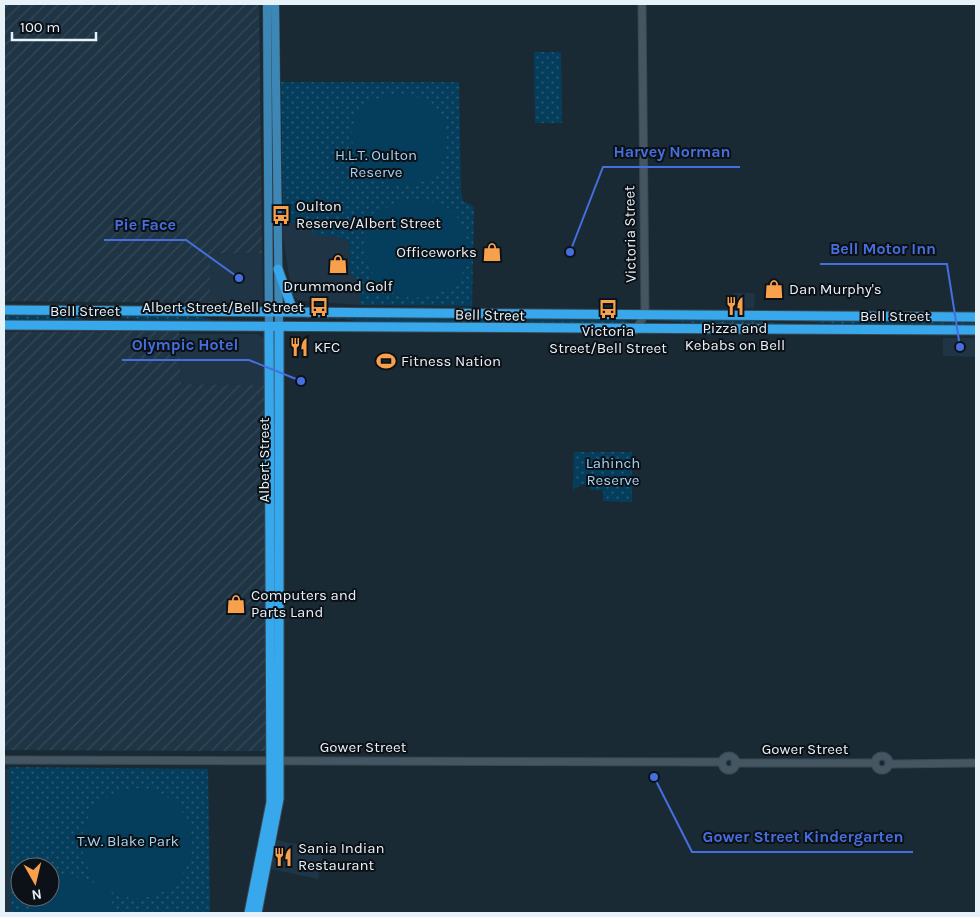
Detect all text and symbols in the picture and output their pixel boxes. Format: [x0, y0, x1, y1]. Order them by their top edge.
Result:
scale bar [12, 10, 96, 42]
text: 100 m [20, 18, 60, 36]
callout: Harvey Norman [603, 136, 740, 167]
text: Harvey Norman [613, 142, 731, 161]
park label: H.L.T. Oulton Reserve [335, 146, 417, 181]
street label: Victoria Street [620, 185, 640, 283]
place label: Oulton Reserve/Albert Street [296, 197, 441, 232]
bus stop icon: Oulton Reserve/Albert Street [270, 204, 292, 226]
callout: Pie Face [104, 209, 186, 240]
text: Pie Face [114, 215, 176, 234]
callout: Bell Motor Inn [820, 233, 947, 264]
text: Bell Motor Inn [830, 239, 936, 258]
shop icon: Officeworks [481, 241, 503, 263]
place label: Officeworks [396, 243, 477, 261]
shop icon: Drummond Golf [327, 253, 349, 275]
place label: Drummond Golf [283, 277, 394, 295]
shop icon: Dan Murphy's [763, 278, 785, 300]
place label: Dan Murphy's [789, 280, 882, 298]
restaurant icon: Pizza and Kebabs on Bell [724, 295, 746, 317]
bus stop icon: Albert Street/Bell Street [308, 296, 330, 318]
place label: Albert Street/Bell Street [142, 298, 304, 316]
bus stop icon: Victoria Street/Bell Street [597, 298, 619, 320]
street label: Bell Street [50, 302, 120, 320]
street label: Bell Street [455, 305, 526, 325]
street label: Bell Street [860, 307, 930, 325]
place label: Pizza and Kebabs on Bell [685, 319, 785, 354]
place label: Victoria Street/Bell Street [549, 322, 667, 357]
callout: Olympic Hotel [122, 329, 249, 360]
text: Olympic Hotel [132, 335, 238, 354]
restaurant icon: KFC [288, 336, 310, 358]
place label: KFC [314, 338, 340, 356]
sports icon: Fitness Nation [375, 350, 397, 372]
place label: Fitness Nation [401, 352, 501, 370]
street label: Albert Street [255, 417, 273, 503]
park label: Lahinch Reserve [586, 454, 640, 489]
place label: Computers and Parts Land [251, 586, 357, 621]
shop icon: Computers and Parts Land [225, 593, 247, 615]
street label: Gower Street [320, 738, 407, 756]
street label: Gower Street [762, 740, 849, 758]
callout: Gower Street Kindergarten [692, 821, 913, 852]
text: Gower Street Kindergarten [703, 827, 903, 846]
park label: T.W. Blake Park [77, 832, 179, 850]
place label: Sania Indian Restaurant [298, 839, 385, 874]
restaurant icon: Sania Indian Restaurant [272, 846, 294, 868]
north arrow [10, 857, 60, 907]
text: N [31, 885, 43, 903]

